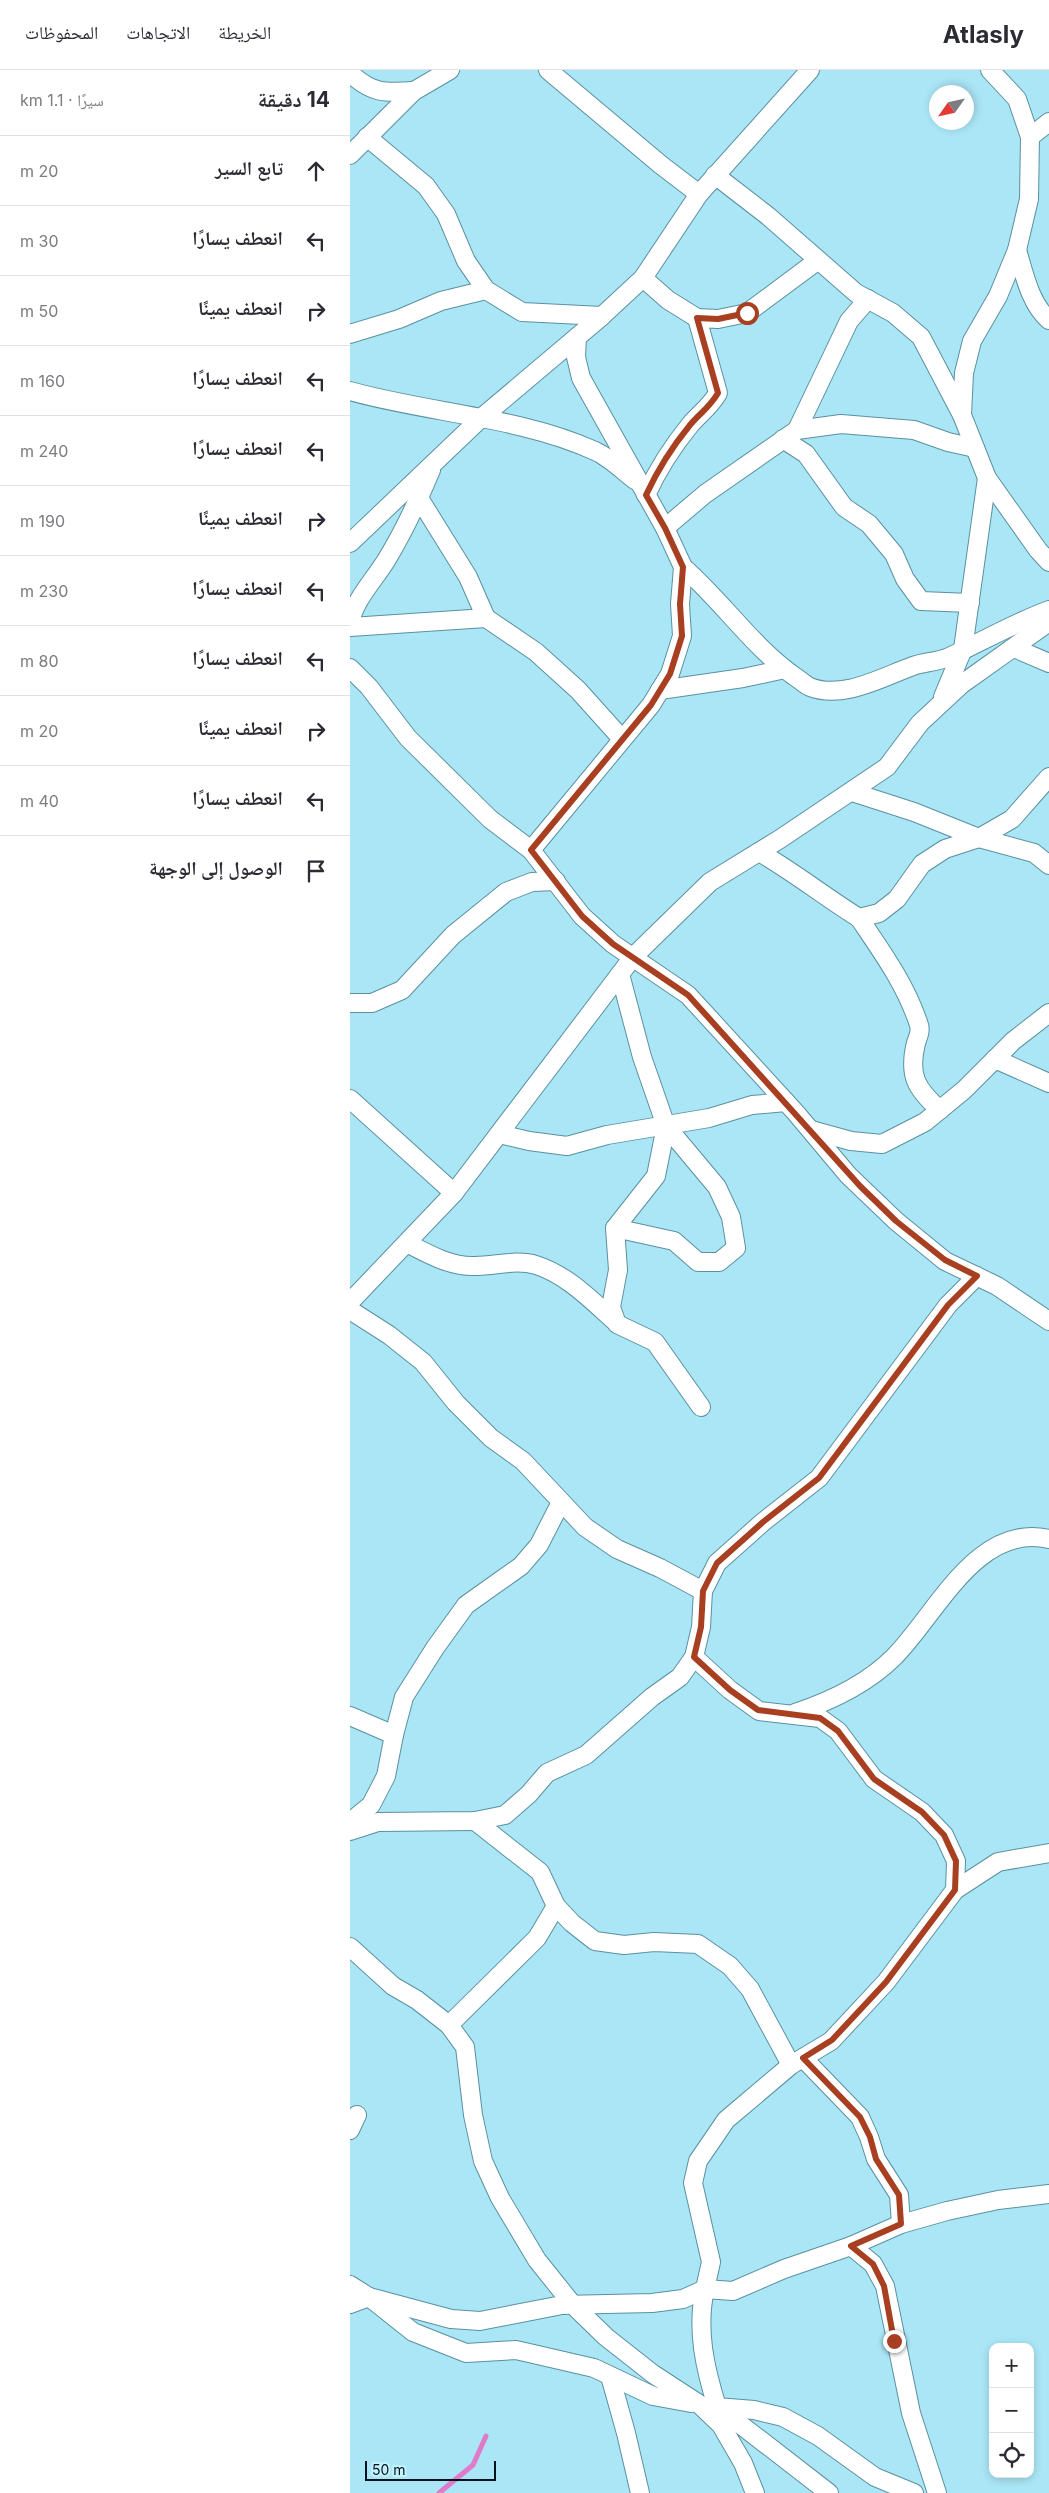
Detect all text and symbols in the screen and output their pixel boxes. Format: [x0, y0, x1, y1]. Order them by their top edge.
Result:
text: Atlasly [943, 20, 1024, 49]
text: المحفوظات [25, 22, 98, 43]
text: الاتجاهات [126, 22, 190, 43]
text: الخريطة [218, 22, 271, 43]
north arrow [929, 85, 974, 130]
text: 14 دقيقة [258, 87, 330, 112]
text: سيرًا · 1.1 km [20, 90, 104, 110]
text: تابع السير [215, 157, 283, 180]
icon: ahead [302, 157, 330, 185]
text: 20 m [20, 161, 58, 181]
text: انعطف يسارًا [192, 227, 283, 250]
icon: left [302, 227, 330, 255]
text: 30 m [20, 231, 59, 251]
text: انعطف يمينًا [198, 297, 283, 320]
icon: right [302, 297, 330, 325]
text: 50 m [20, 301, 58, 321]
route start [736, 302, 759, 325]
text: انعطف يسارًا [192, 367, 283, 390]
icon: left [302, 367, 330, 395]
text: 160 m [20, 371, 65, 391]
text: انعطف يسارًا [192, 437, 283, 460]
icon: left [302, 437, 330, 465]
text: 240 m [20, 441, 68, 461]
text: انعطف يمينًا [198, 507, 283, 530]
icon: right [302, 507, 330, 535]
text: 190 m [20, 511, 65, 531]
text: انعطف يسارًا [192, 577, 283, 600]
icon: left [302, 577, 330, 605]
text: 230 m [20, 581, 68, 601]
text: انعطف يسارًا [192, 647, 283, 670]
icon: left [302, 647, 330, 675]
text: 80 m [20, 651, 59, 671]
text: انعطف يمينًا [198, 717, 283, 740]
icon: right [302, 717, 330, 745]
text: 20 m [20, 721, 58, 741]
text: انعطف يسارًا [192, 787, 283, 810]
icon: left [302, 787, 330, 815]
text: 40 m [20, 791, 59, 811]
text: الوصول إلى الوجهة [149, 857, 283, 880]
icon: arrive [302, 857, 330, 885]
route end [883, 2330, 906, 2353]
map controls [989, 2343, 1034, 2478]
button: + [989, 2343, 1034, 2388]
button: − [989, 2388, 1034, 2433]
button: locate [989, 2433, 1034, 2478]
scale bar [365, 2458, 496, 2481]
text: 50 m [372, 2461, 406, 2478]

